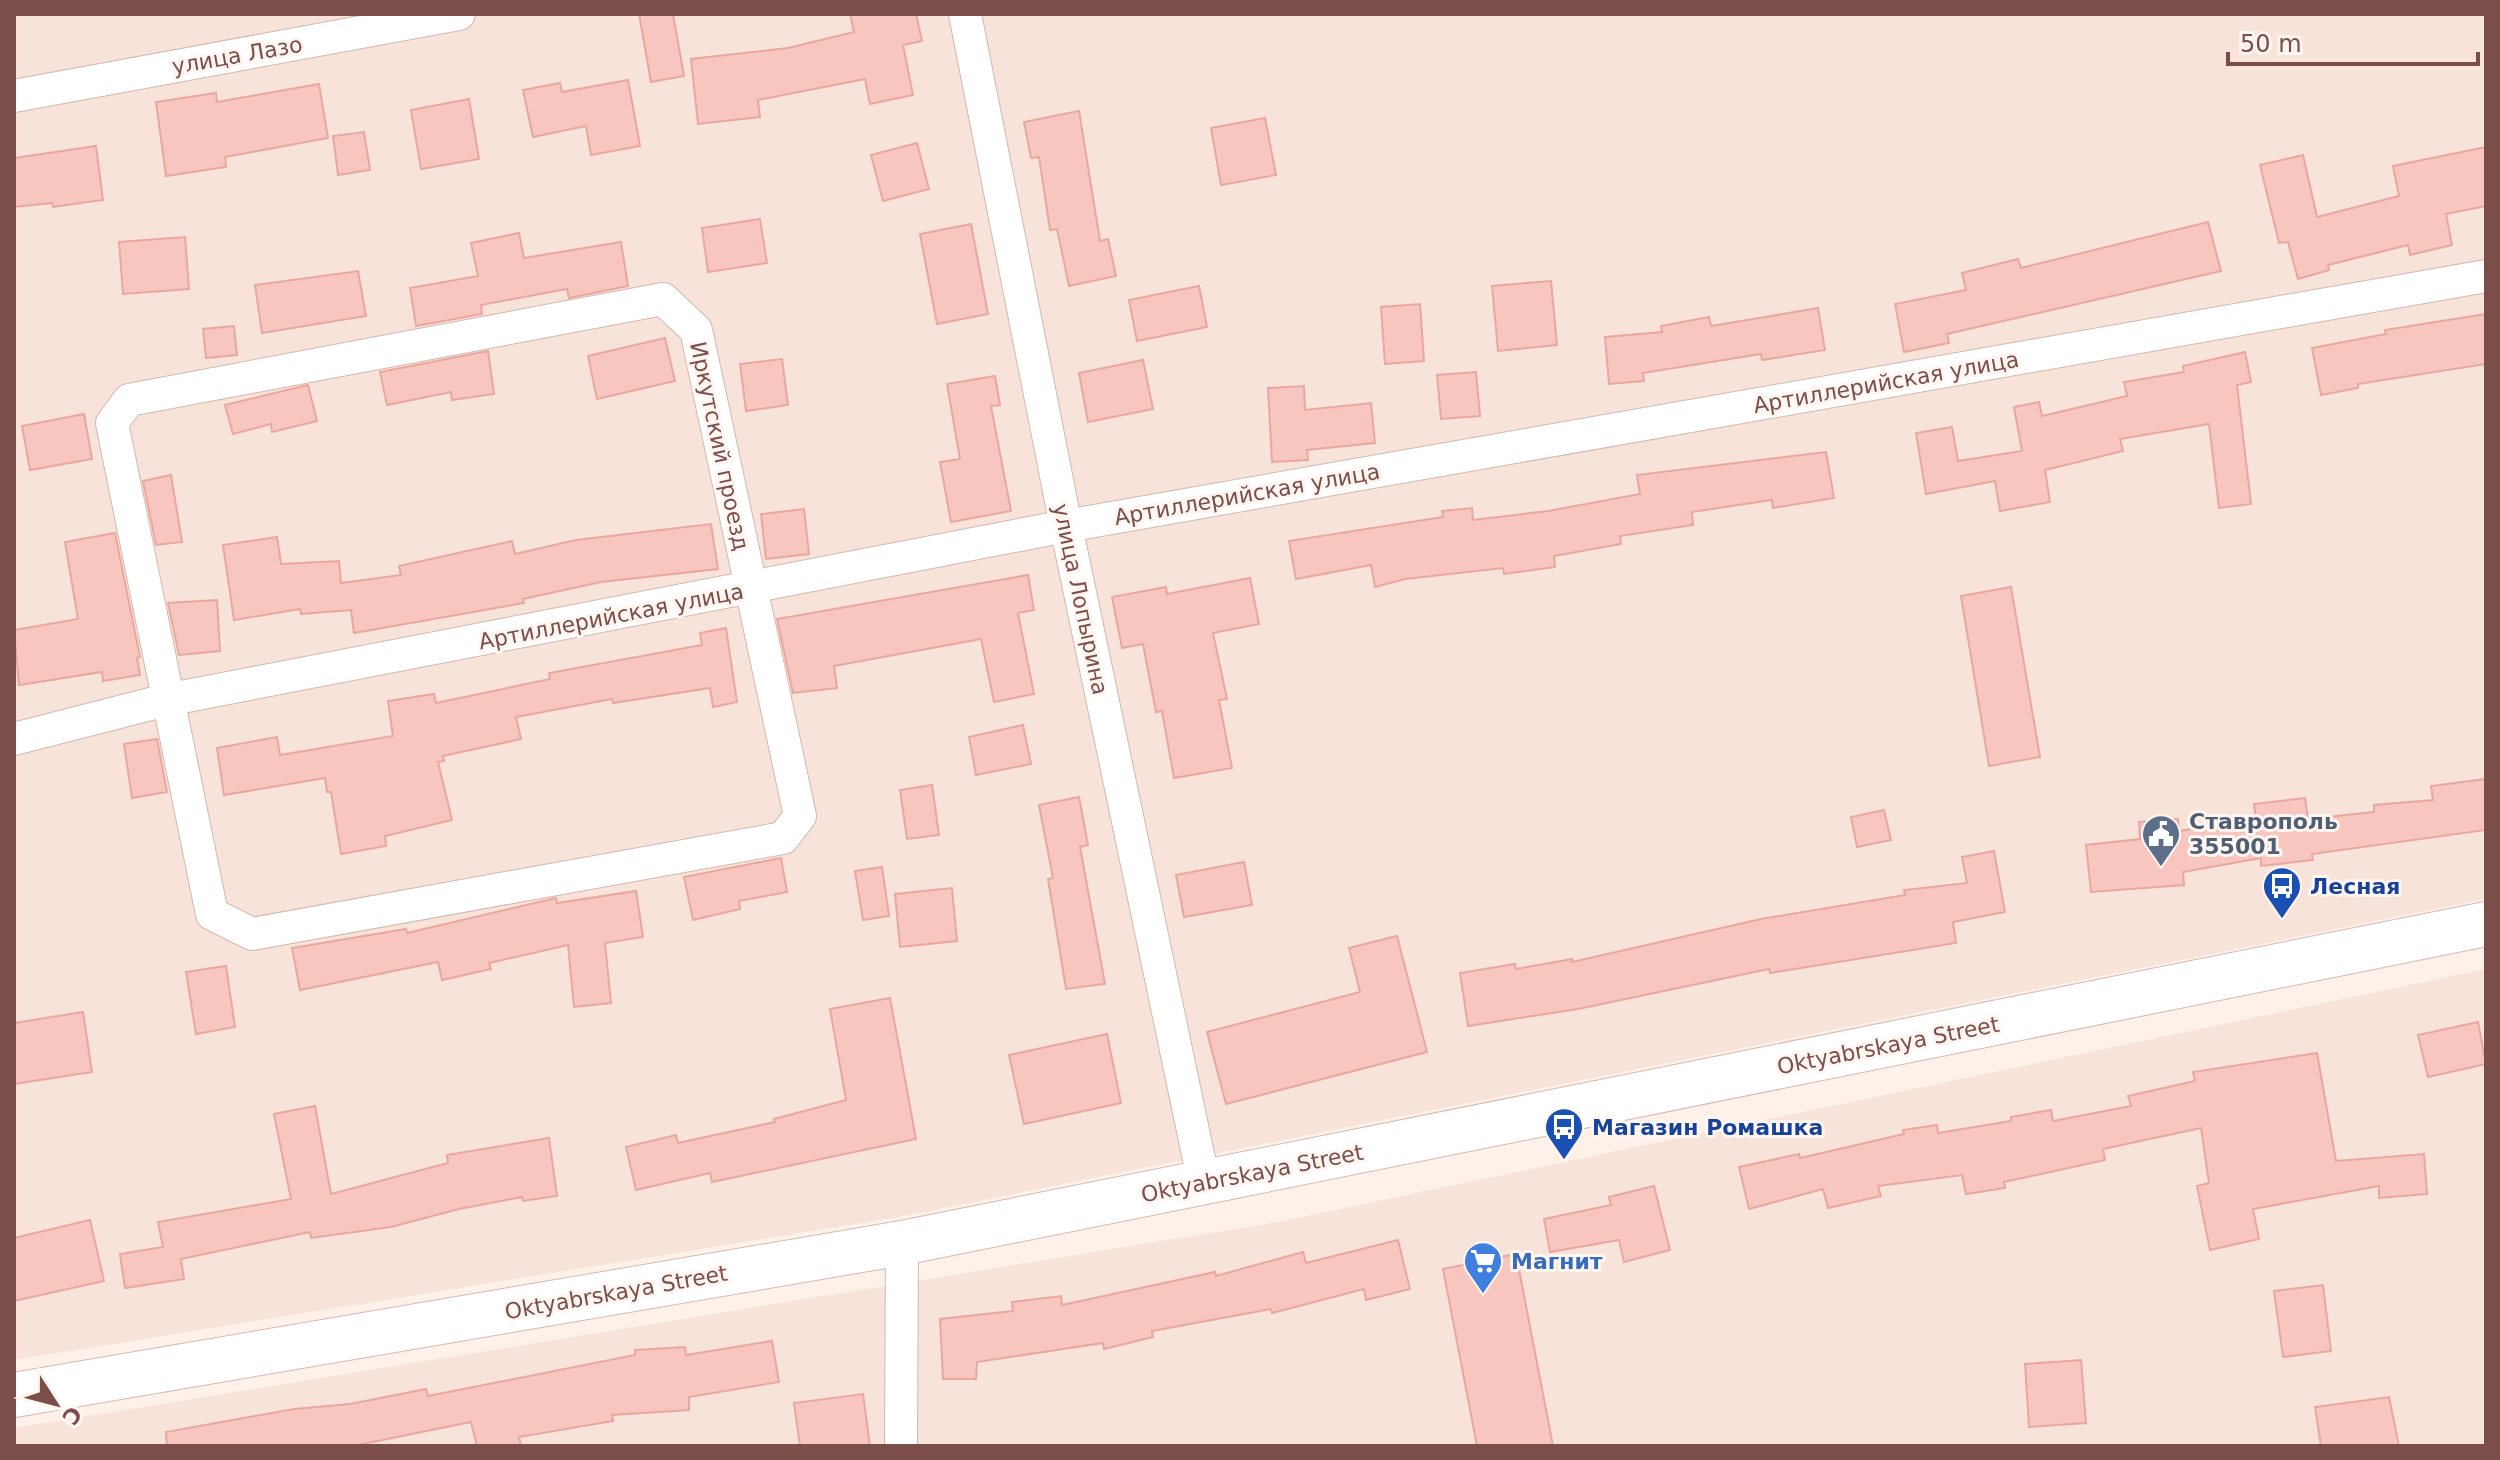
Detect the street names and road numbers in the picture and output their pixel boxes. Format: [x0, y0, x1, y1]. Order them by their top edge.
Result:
street label: улица Лазо [170, 32, 304, 79]
street label: Иркутский проезд [685, 339, 754, 553]
street label: Артиллерийская улица [1751, 347, 2021, 418]
street label: Артиллерийская улица [1112, 459, 1382, 530]
street label: улица Лопырина [1048, 501, 1113, 697]
street label: Артиллерийская улица [477, 579, 746, 654]
street label: Oktyabrskaya Street [1775, 1012, 2002, 1079]
street label: Oktyabrskaya Street [1139, 1140, 1366, 1207]
street label: Oktyabrskaya Street [503, 1261, 730, 1324]

